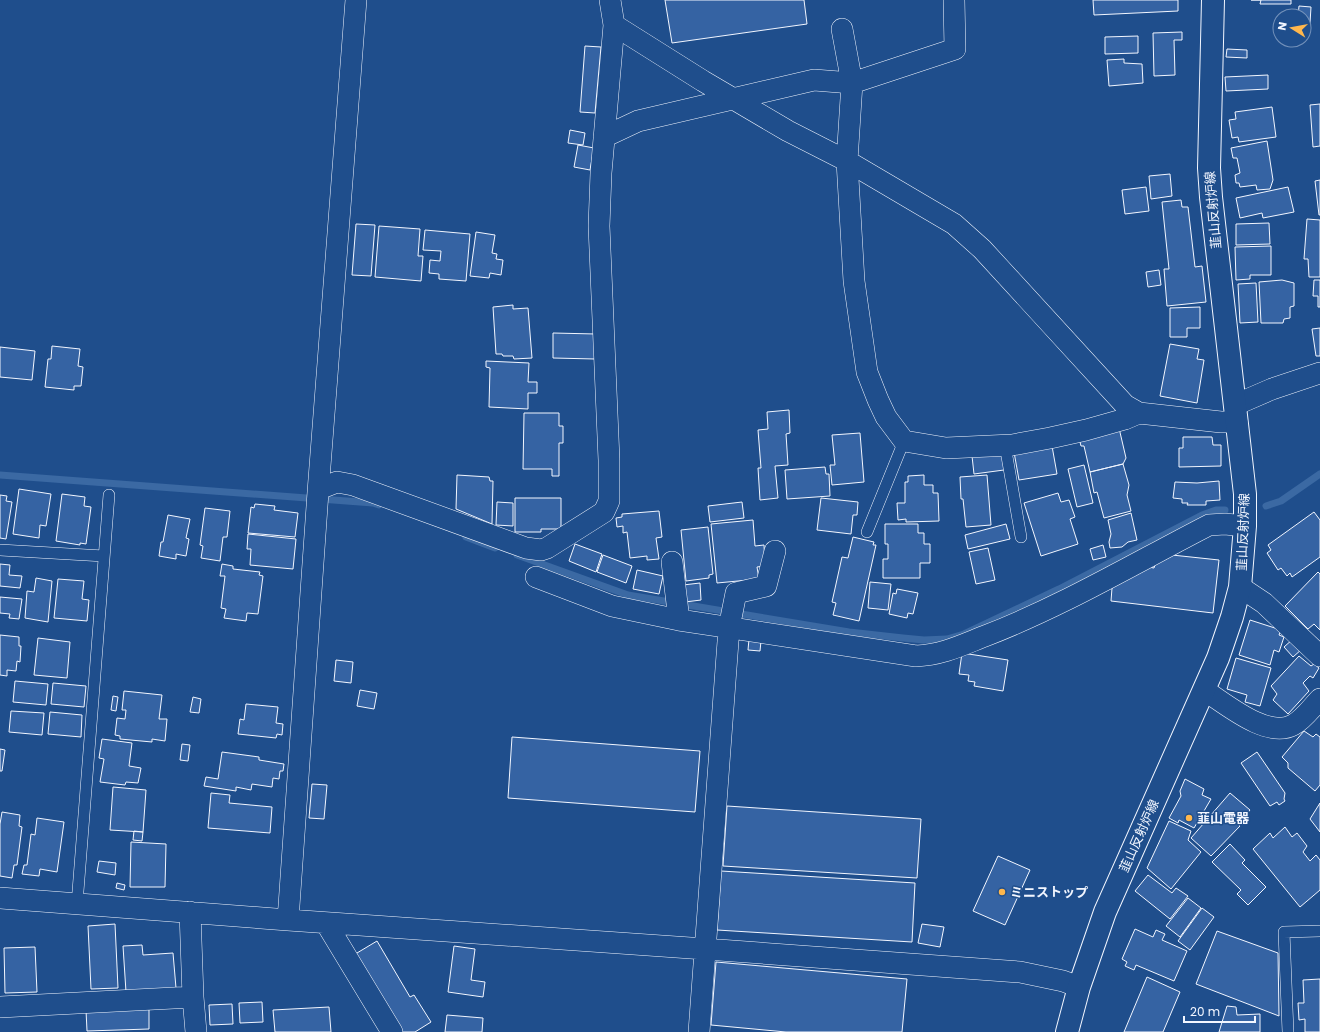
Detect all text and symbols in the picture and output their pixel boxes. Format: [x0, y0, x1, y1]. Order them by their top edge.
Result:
north arrow [1272, 8, 1312, 48]
text: N [1274, 21, 1291, 32]
street label: 韮山反射炉線 [1200, 170, 1226, 250]
street label: 韮山反射炉線 [1232, 493, 1254, 571]
street label: 韮山反射炉線 [1114, 797, 1164, 875]
place label: 韮山電器 [1197, 809, 1250, 828]
marker: 韮山電器 [1184, 813, 1194, 823]
place label: ミニストップ [1010, 883, 1088, 902]
marker: ミニストップ [997, 887, 1007, 897]
scale bar [1184, 998, 1255, 1024]
text: 20 m [1190, 1003, 1220, 1020]

